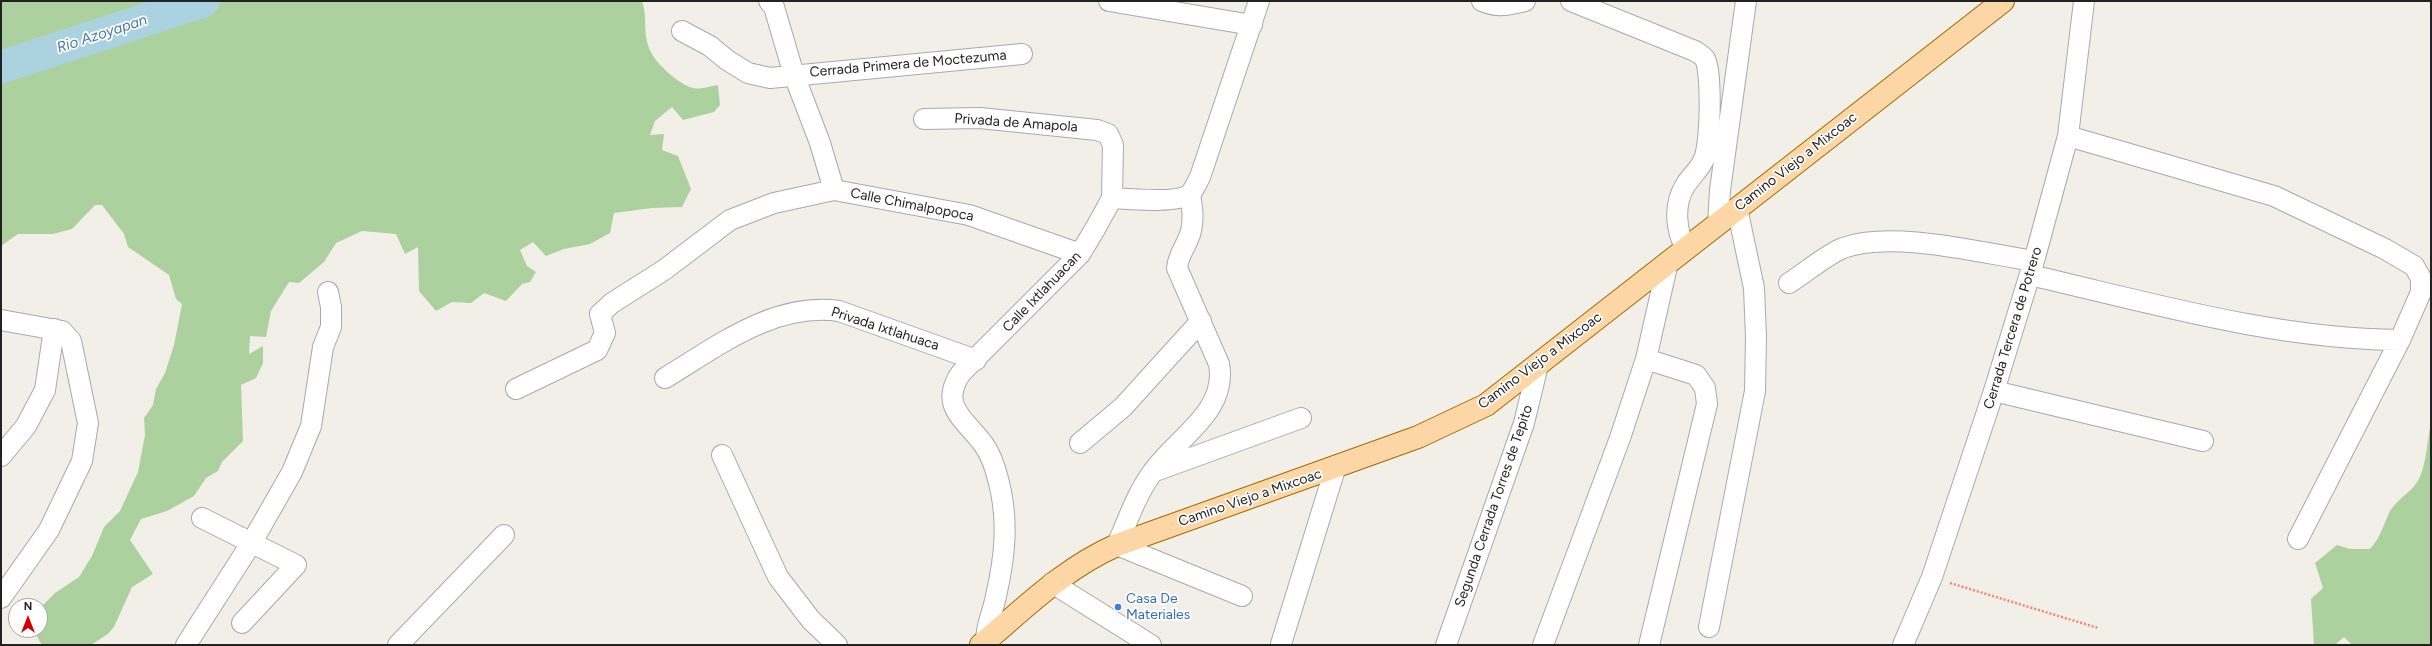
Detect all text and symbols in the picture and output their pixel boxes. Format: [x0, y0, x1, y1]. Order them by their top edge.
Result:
water label: Rio Azoyapan [55, 11, 149, 57]
street label: Cerrada Primera de Moctezuma [809, 47, 1007, 81]
street label: Camino Viejo a Mixcoac [1732, 109, 1860, 215]
street label: Privada de Amapola [954, 110, 1078, 136]
street label: Calle Chimalpopoca [849, 185, 975, 225]
street label: Cerrada Tercera de Potrero [1980, 245, 2046, 411]
street label: Calle Ixtlahuacan [999, 248, 1085, 336]
street label: Privada Ixtlahuaca [829, 304, 941, 354]
street label: Camino Viejo a Mixcoac [1475, 309, 1605, 413]
street label: Segunda Cerrada Torres de Tepito [1451, 403, 1537, 609]
street label: Camino Viejo a Mixcoac [1176, 466, 1324, 530]
place label: Casa De Materiales [1126, 591, 1190, 624]
north arrow [8, 598, 48, 638]
text: N [24, 600, 32, 613]
marker: Casa De Materiales [1113, 602, 1123, 612]

